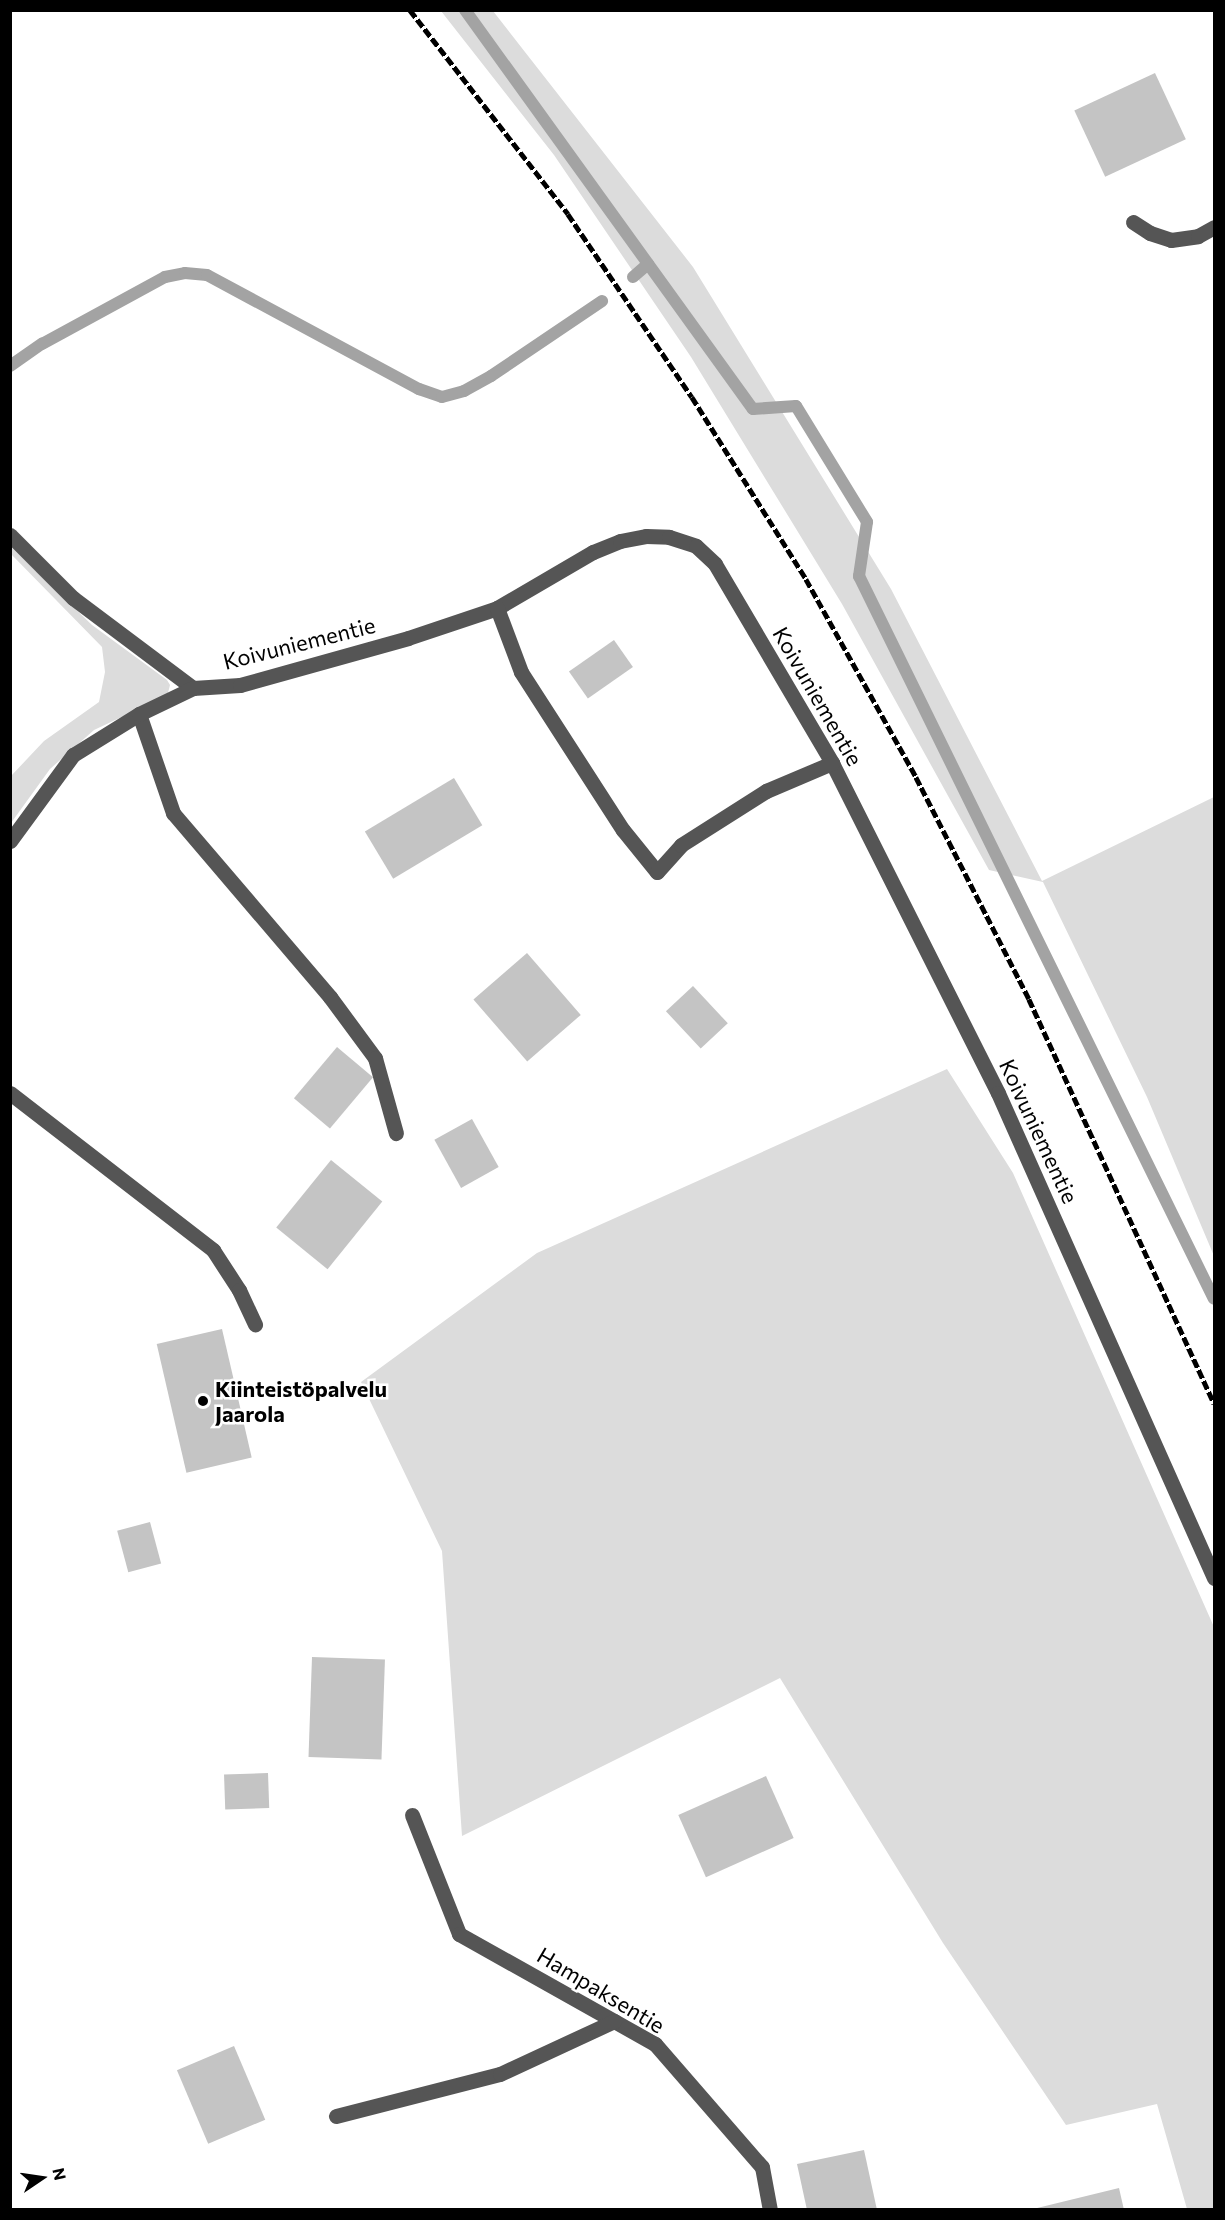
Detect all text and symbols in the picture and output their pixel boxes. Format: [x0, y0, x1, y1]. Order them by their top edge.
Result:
street label: Koivuniementie [220, 611, 378, 675]
street label: Koivuniementie [768, 622, 868, 770]
street label: Koivuniementie [994, 1055, 1084, 1207]
place label: Kiinteistöpalvelu Jaarola [215, 1375, 387, 1426]
marker: Kiinteistöpalvelu Jaarola [196, 1394, 210, 1408]
street label: Hampaksentie [532, 1942, 670, 2038]
north arrow [12, 2148, 72, 2208]
text: N [49, 2166, 71, 2182]

